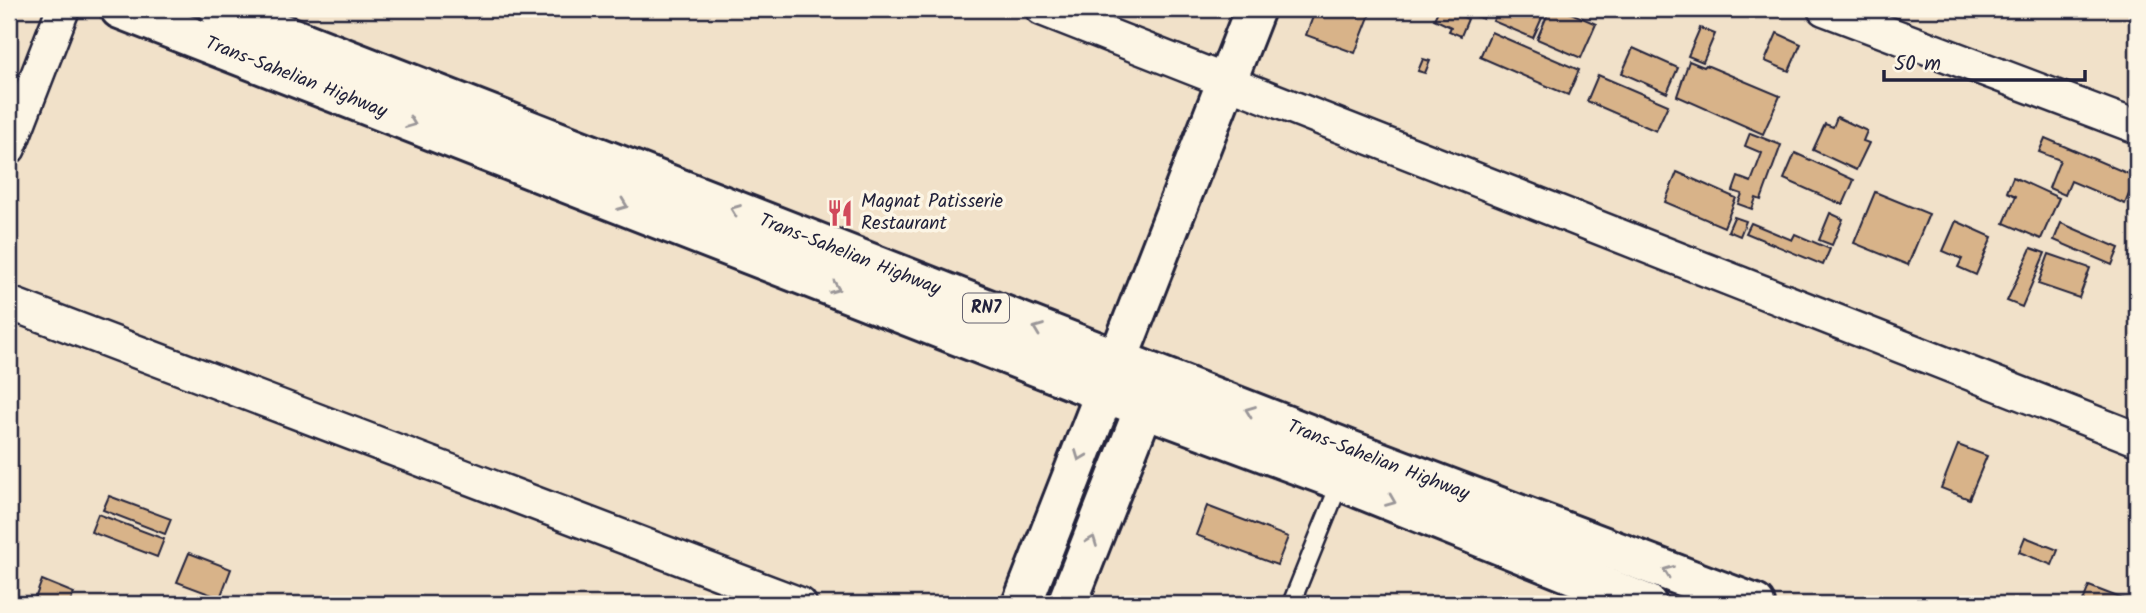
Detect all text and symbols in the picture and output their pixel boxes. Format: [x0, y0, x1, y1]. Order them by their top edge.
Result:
street label: Trans-Sahelian Highway [201, 29, 393, 127]
scale bar [1884, 38, 2085, 82]
text: 50 m [1894, 48, 1941, 81]
one-way arrow [405, 114, 417, 128]
place label: Magnat Patisserie Restaurant [861, 187, 1004, 239]
one-way arrow [617, 197, 629, 211]
restaurant icon: Magnat Patisserie Restaurant [825, 198, 855, 228]
one-way arrow [729, 205, 741, 219]
street label: Trans-Sahelian Highway [754, 206, 946, 305]
one-way arrow [829, 279, 841, 293]
road number: RN7 [963, 294, 1009, 322]
one-way arrow [1033, 323, 1045, 337]
one-way arrow [1245, 406, 1257, 420]
street label: Trans-Sahelian Highway [1283, 412, 1475, 510]
one-way arrow [1074, 450, 1088, 462]
one-way arrow [1384, 493, 1396, 507]
one-way arrow [1083, 535, 1097, 547]
one-way arrow [1663, 566, 1675, 580]

